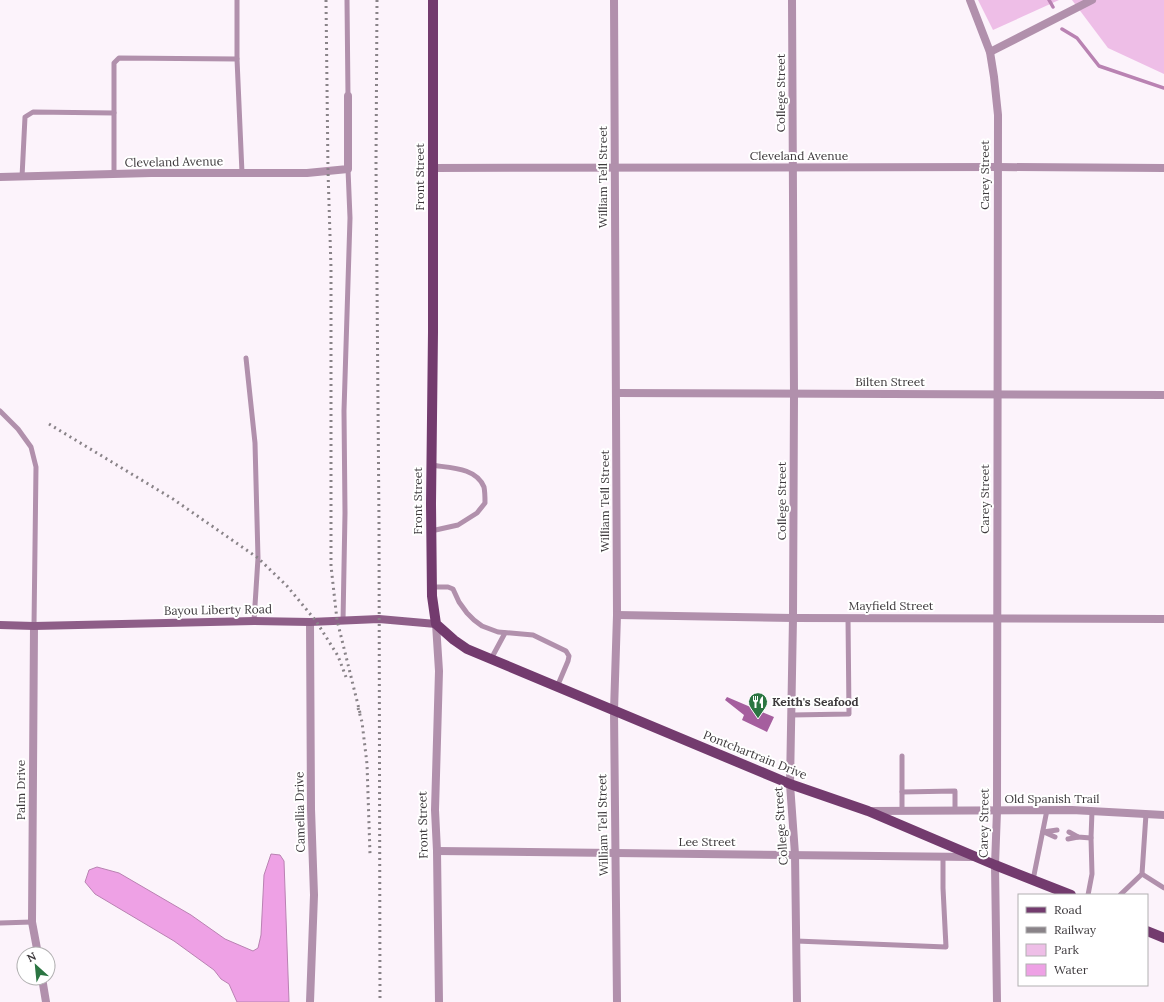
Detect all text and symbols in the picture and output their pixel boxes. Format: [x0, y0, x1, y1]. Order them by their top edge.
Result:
street label: College Street [773, 53, 788, 132]
street label: William Tell Street [595, 125, 610, 228]
street label: Carey Street [977, 140, 992, 210]
street label: Front Street [412, 143, 427, 211]
street label: Cleveland Avenue [750, 148, 849, 163]
street label: Cleveland Avenue [125, 153, 224, 170]
street label: Bilten Street [855, 374, 925, 389]
street label: William Tell Street [597, 449, 612, 552]
street label: College Street [774, 461, 789, 540]
street label: Carey Street [977, 464, 992, 534]
street label: Front Street [410, 467, 425, 535]
street label: Mayfield Street [848, 598, 934, 613]
street label: Bayou Liberty Road [164, 601, 272, 618]
restaurant icon: Keith's Seafood [747, 691, 769, 719]
place label: Keith's Seafood [772, 694, 859, 709]
street label: Pontchartrain Drive [701, 727, 810, 782]
street label: Palm Drive [13, 759, 28, 820]
street label: Camellia Drive [291, 771, 308, 853]
street label: William Tell Street [594, 773, 611, 876]
street label: College Street [770, 786, 791, 866]
street label: Carey Street [975, 788, 992, 858]
street label: Front Street [414, 791, 431, 859]
street label: Old Spanish Trail [1004, 791, 1100, 806]
street label: Lee Street [678, 834, 736, 849]
legend [1018, 894, 1148, 986]
text: Road [1054, 902, 1082, 917]
text: Railway [1054, 922, 1097, 937]
text: Park [1054, 942, 1080, 957]
north arrow [16, 946, 56, 986]
text: N [24, 949, 39, 965]
text: Water [1054, 962, 1089, 977]

